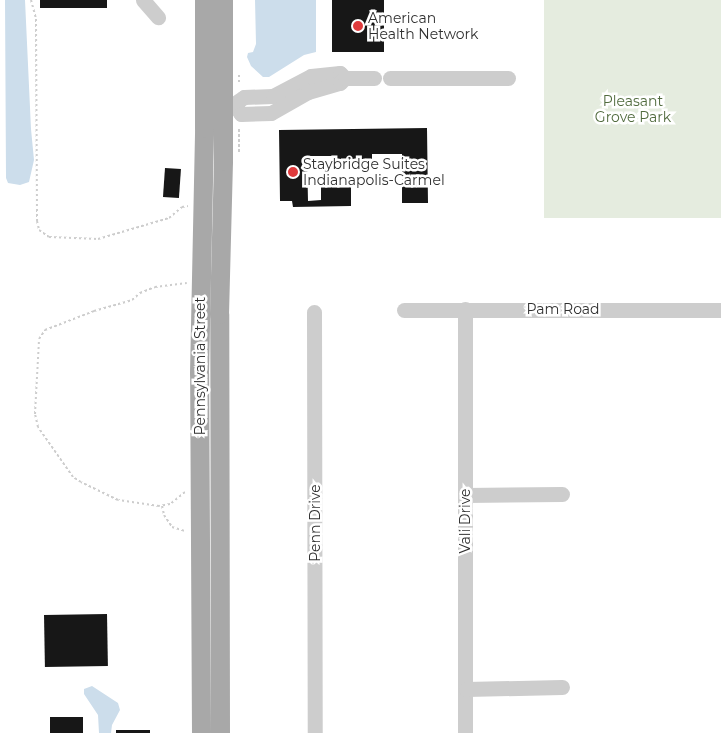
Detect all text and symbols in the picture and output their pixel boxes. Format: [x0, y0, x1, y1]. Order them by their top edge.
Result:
place label: American Health Network [368, 10, 478, 42]
marker: American Health Network [352, 20, 364, 32]
park label: Pleasant Grove Park [595, 93, 671, 125]
place label: Staybridge Suites Indianapolis-Carmel [303, 156, 445, 188]
marker: Staybridge Suites Indianapolis-Carmel [287, 166, 299, 178]
street label: Pennsylvania Street [192, 297, 208, 435]
street label: Pam Road [526, 301, 600, 317]
street label: Penn Drive [307, 484, 323, 562]
street label: Vali Drive [457, 488, 473, 554]

